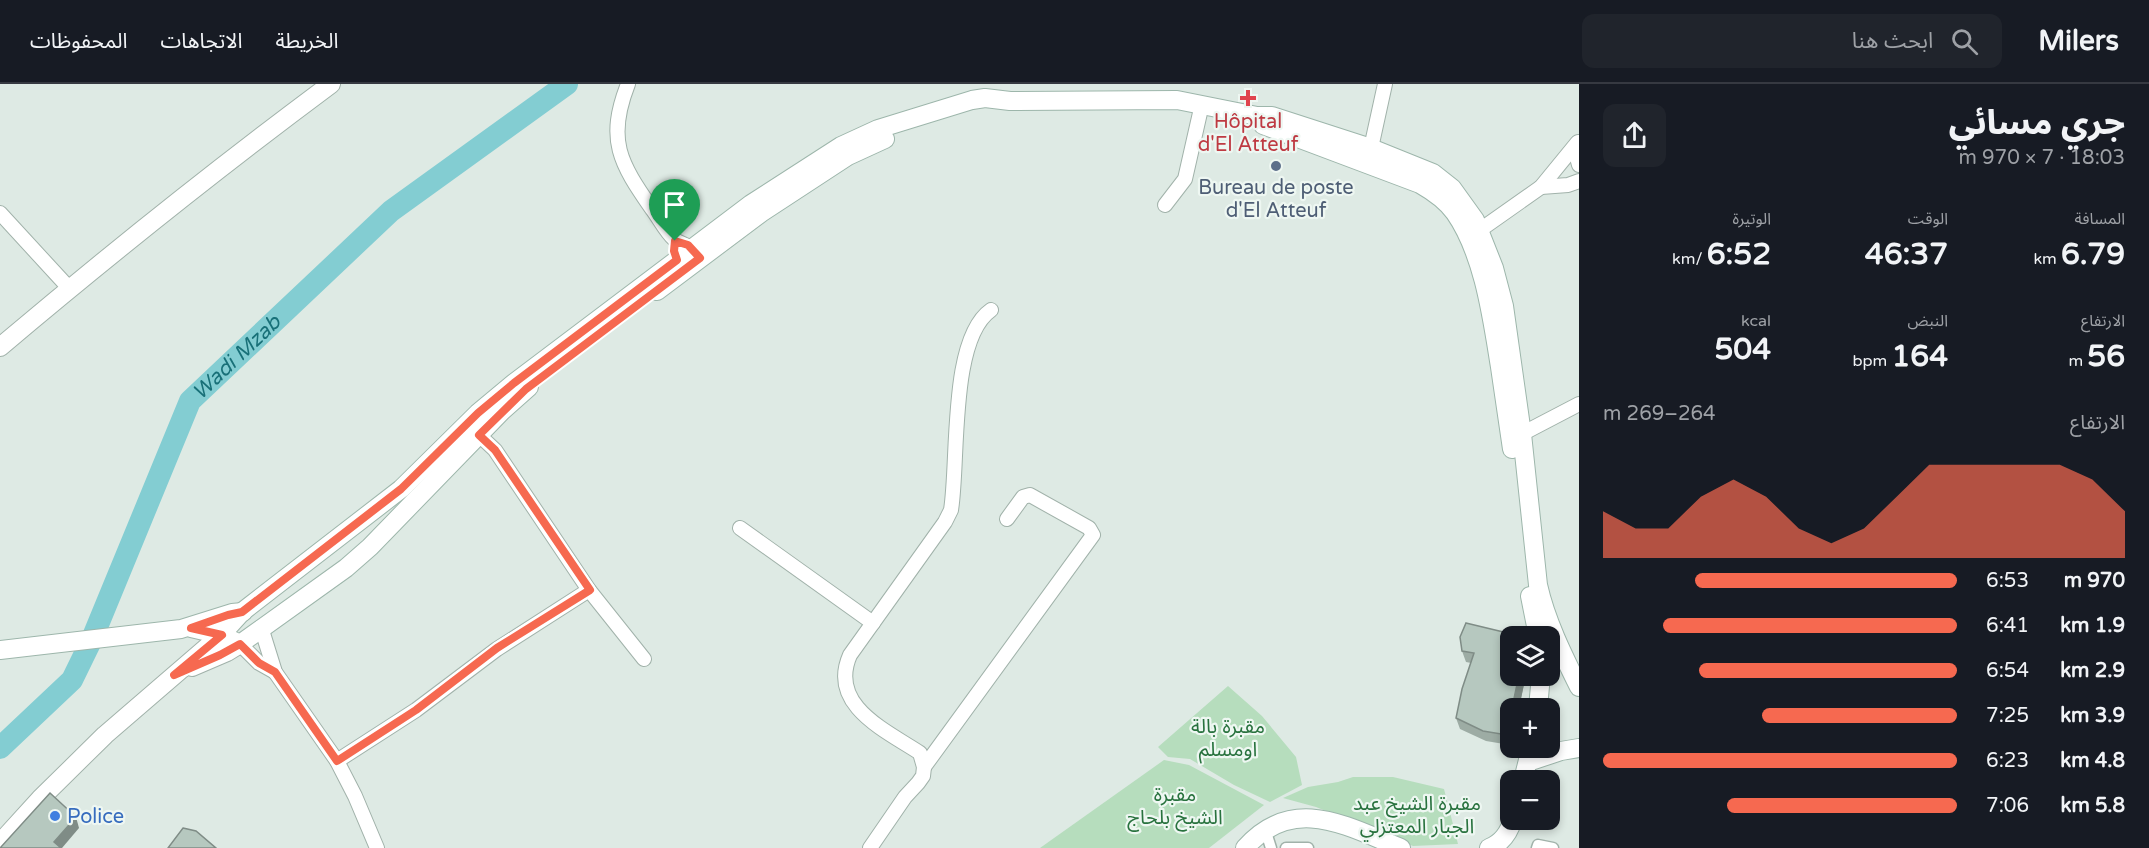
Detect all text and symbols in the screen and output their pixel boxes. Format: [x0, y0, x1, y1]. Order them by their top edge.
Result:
search box [1582, 14, 2002, 68]
text: Milers [2038, 24, 2119, 58]
icon: search [1948, 25, 1981, 58]
text: ابحث هنا [1852, 28, 1933, 54]
text: المحفوظات [30, 29, 127, 54]
text: الاتجاهات [160, 29, 242, 54]
text: الخريطة [275, 29, 338, 54]
marker: Hôpital d'El Atteuf [1239, 89, 1257, 107]
button: share [1603, 104, 1666, 167]
text: جري مسائي [1949, 104, 2125, 143]
place label: Hôpital d'El Atteuf [1198, 110, 1299, 157]
text: 18:03 · 7 × 970 m [1958, 146, 2125, 170]
marker: Bureau de poste d'El Atteuf [1269, 159, 1283, 173]
place label: Bureau de poste d'El Atteuf [1198, 176, 1354, 223]
pin [649, 179, 700, 241]
icon: arrive [658, 188, 691, 221]
text: الوتيرة [1733, 209, 1771, 229]
text: الوقت [1908, 209, 1948, 229]
text: المسافة [2075, 209, 2125, 229]
text: 6:52 [1707, 236, 1771, 273]
text: 46:37 [1865, 236, 1948, 273]
text: 6.79 [2061, 236, 2125, 273]
text: /km [1672, 249, 1707, 269]
text: km [2033, 249, 2061, 269]
water label: Wadi Mzab [188, 309, 287, 405]
text: kcal [1741, 311, 1771, 331]
text: النبض [1907, 311, 1948, 331]
text: الارتفاع [2081, 311, 2125, 331]
text: 504 [1714, 331, 1771, 368]
text: 164 [1891, 338, 1948, 375]
text: 56 [2087, 338, 2125, 375]
text: bpm [1852, 351, 1891, 371]
text: m [2068, 351, 2087, 371]
text: 264–269 m [1603, 402, 1716, 426]
text: الارتفاع [2070, 411, 2125, 435]
text: 6:53 [1986, 569, 2029, 593]
text: 970 m [2064, 569, 2125, 593]
text: 6:41 [1986, 614, 2029, 638]
text: 1.9 km [2060, 614, 2125, 638]
map controls [1500, 626, 1560, 830]
button: layers [1500, 626, 1560, 686]
text: 6:54 [1986, 659, 2029, 683]
text: 2.9 km [2060, 659, 2125, 683]
button: + [1500, 698, 1560, 758]
text: 7:25 [1986, 704, 2029, 728]
text: 3.9 km [2060, 704, 2125, 728]
park label: مقبرة بالة اومسلم [1191, 715, 1265, 764]
text: 6:23 [1986, 749, 2029, 773]
text: 4.8 km [2060, 749, 2125, 773]
button: − [1500, 770, 1560, 830]
park label: مقبرة الشيخ بلحاج [1127, 783, 1223, 832]
park label: مقبرة الشيخ عبد الجبار المعتزلي [1353, 792, 1481, 842]
text: 7:06 [1986, 794, 2029, 818]
text: 5.8 km [2061, 794, 2125, 818]
place label: Police [67, 805, 124, 829]
marker: Police [48, 809, 62, 823]

